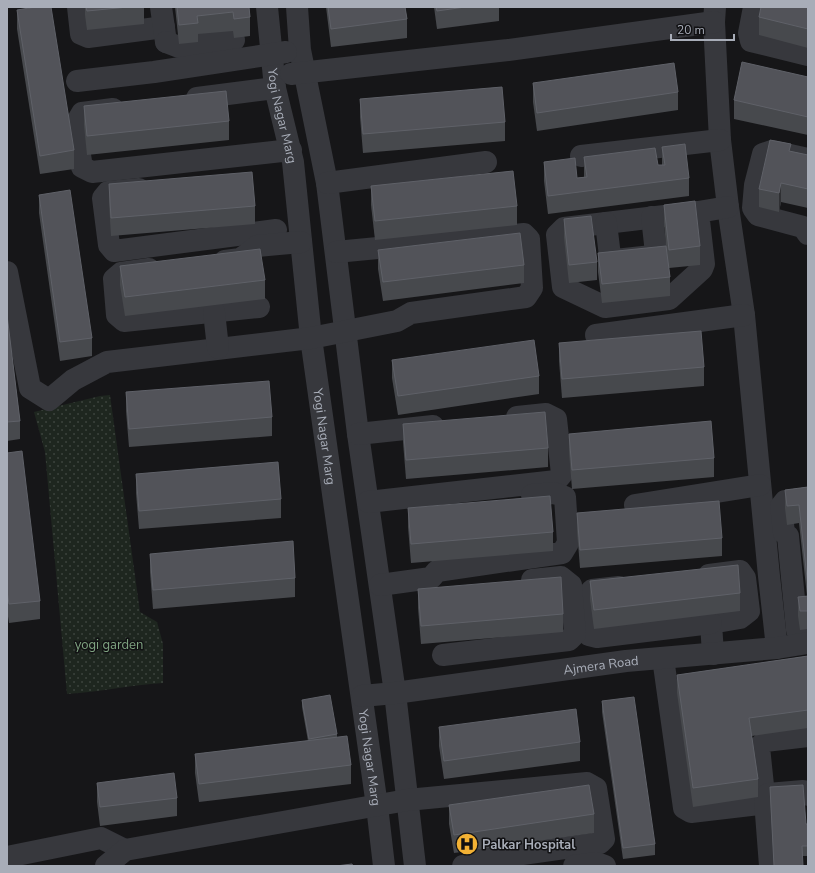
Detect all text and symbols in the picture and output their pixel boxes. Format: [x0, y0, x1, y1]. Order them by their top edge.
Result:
scale bar [671, 16, 734, 42]
text: 20 m [677, 22, 705, 38]
street label: Yogi Nagar Marg [263, 66, 301, 165]
street label: Yogi Nagar Marg [308, 386, 340, 486]
park label: yogi garden [75, 636, 143, 654]
street label: Ajmera Road [562, 652, 639, 680]
street label: Yogi Nagar Marg [353, 707, 385, 807]
hospital icon: Palkar Hospital [454, 831, 480, 857]
place label: Palkar Hospital [482, 836, 576, 854]

